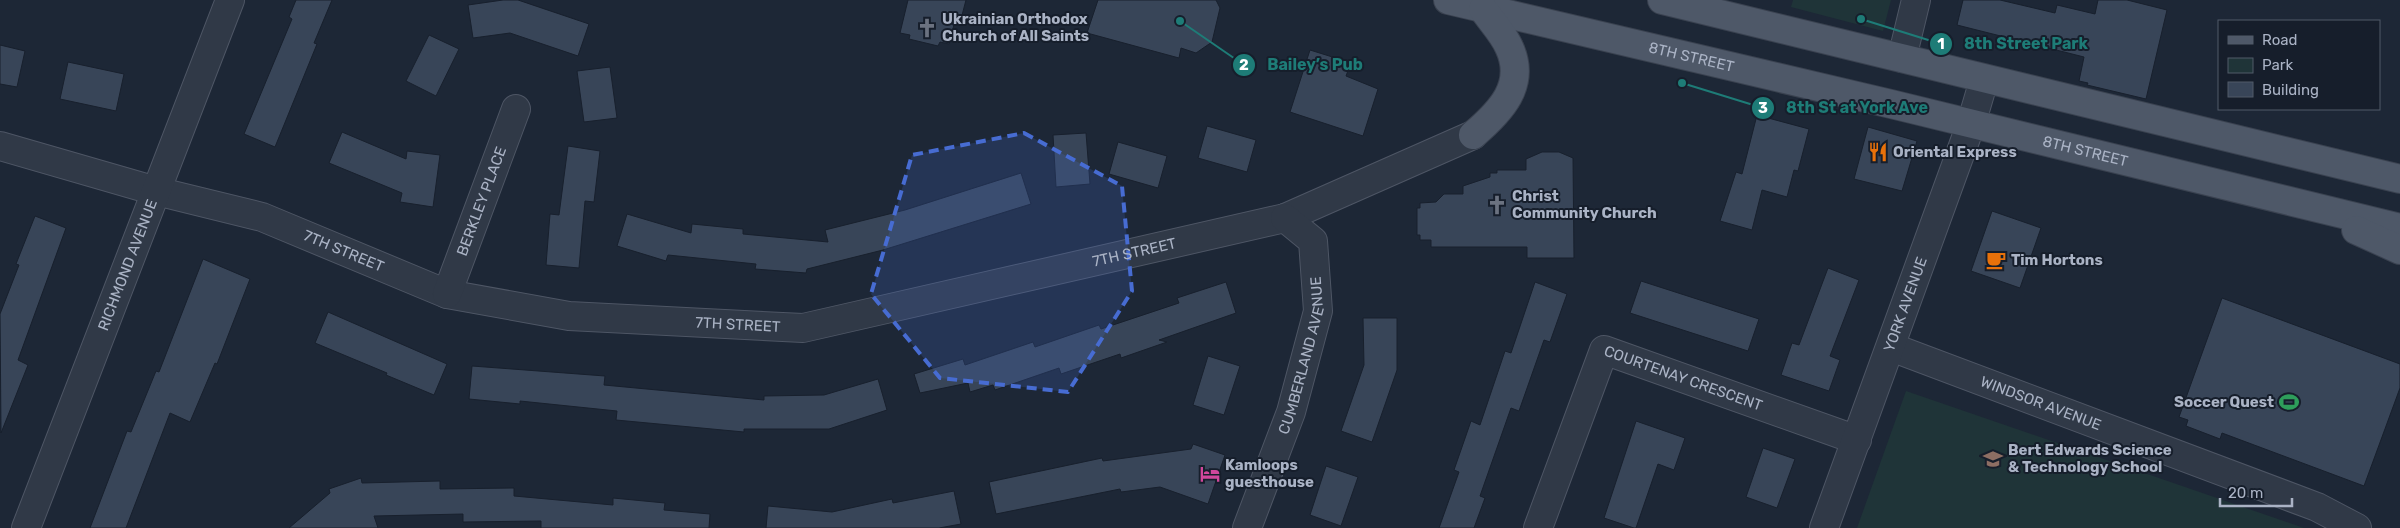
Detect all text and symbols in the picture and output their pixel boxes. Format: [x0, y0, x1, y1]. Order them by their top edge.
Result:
place label: Ukrainian Orthodox Church of All Saints [942, 10, 1089, 45]
church icon: Ukrainian Orthodox Church of All Saints [916, 17, 938, 39]
legend [2218, 20, 2380, 110]
callout: 8th Street Park [1929, 28, 2098, 59]
text: Road [2262, 31, 2298, 49]
text: 8th Street Park [1964, 34, 2089, 53]
text: 1 [1937, 35, 1945, 53]
street label: 8TH STREET [1647, 38, 1736, 76]
callout: Bailey’s Pub [1232, 49, 1373, 80]
text: Bailey’s Pub [1267, 55, 1363, 74]
text: 2 [1239, 56, 1249, 74]
text: Park [2262, 56, 2293, 74]
text: Building [2262, 81, 2319, 99]
callout: 8th St at York Ave [1750, 92, 1938, 123]
text: 8th St at York Ave [1786, 98, 1928, 117]
text: 3 [1758, 99, 1768, 117]
street label: 8TH STREET [2041, 132, 2130, 170]
restaurant icon: Oriental Express [1867, 141, 1889, 163]
place label: Oriental Express [1893, 143, 2017, 161]
street label: BERKLEY PLACE [453, 144, 510, 259]
place label: Christ Community Church [1512, 187, 1657, 222]
church icon: Christ Community Church [1486, 194, 1508, 216]
street label: RICHMOND AVENUE [94, 197, 161, 333]
street label: 7TH STREET [301, 226, 387, 276]
street label: 7TH STREET [1091, 234, 1178, 271]
cafe icon: Tim Hortons [1985, 249, 2007, 271]
place label: Tim Hortons [2011, 251, 2103, 269]
street label: YORK AVENUE [1880, 254, 1931, 354]
street label: CUMBERLAND AVENUE [1274, 276, 1328, 437]
street label: 7TH STREET [695, 313, 781, 336]
street label: COURTENAY CRESCENT [1602, 342, 1765, 415]
street label: WINDSOR AVENUE [1978, 372, 2104, 434]
sports icon: Soccer Quest [2278, 391, 2300, 413]
place label: Soccer Quest [2174, 393, 2274, 411]
place label: Bert Edwards Science & Technology School [2008, 441, 2172, 476]
school or university icon: Bert Edwards Science & Technology School [1982, 448, 2004, 470]
place label: Kamloops guesthouse [1225, 456, 1314, 491]
hotel icon: Kamloops guesthouse [1199, 463, 1221, 485]
scale bar [2220, 476, 2292, 508]
text: 20 m [2228, 484, 2263, 502]

